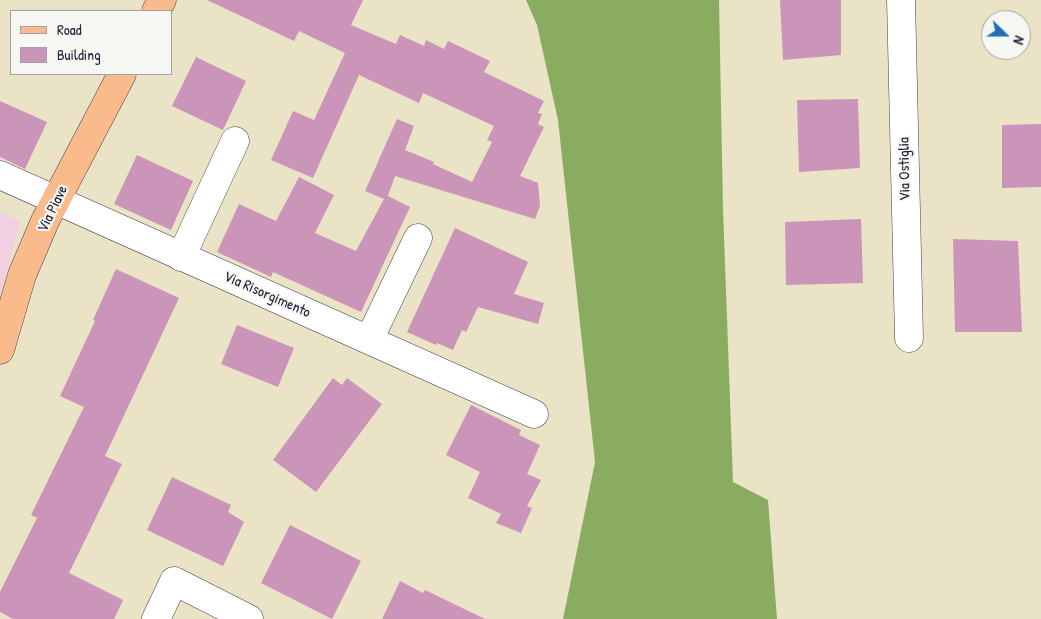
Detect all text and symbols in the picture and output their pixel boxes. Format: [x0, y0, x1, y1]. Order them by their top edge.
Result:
legend [10, 10, 172, 75]
north arrow [981, 10, 1031, 60]
text: Road [57, 19, 82, 40]
text: N [1009, 33, 1030, 47]
text: Building [57, 44, 101, 65]
street label: Via Ostiglia [895, 137, 915, 201]
street label: Via Piave [34, 183, 72, 235]
street label: Via Risorgimento [221, 268, 313, 322]

